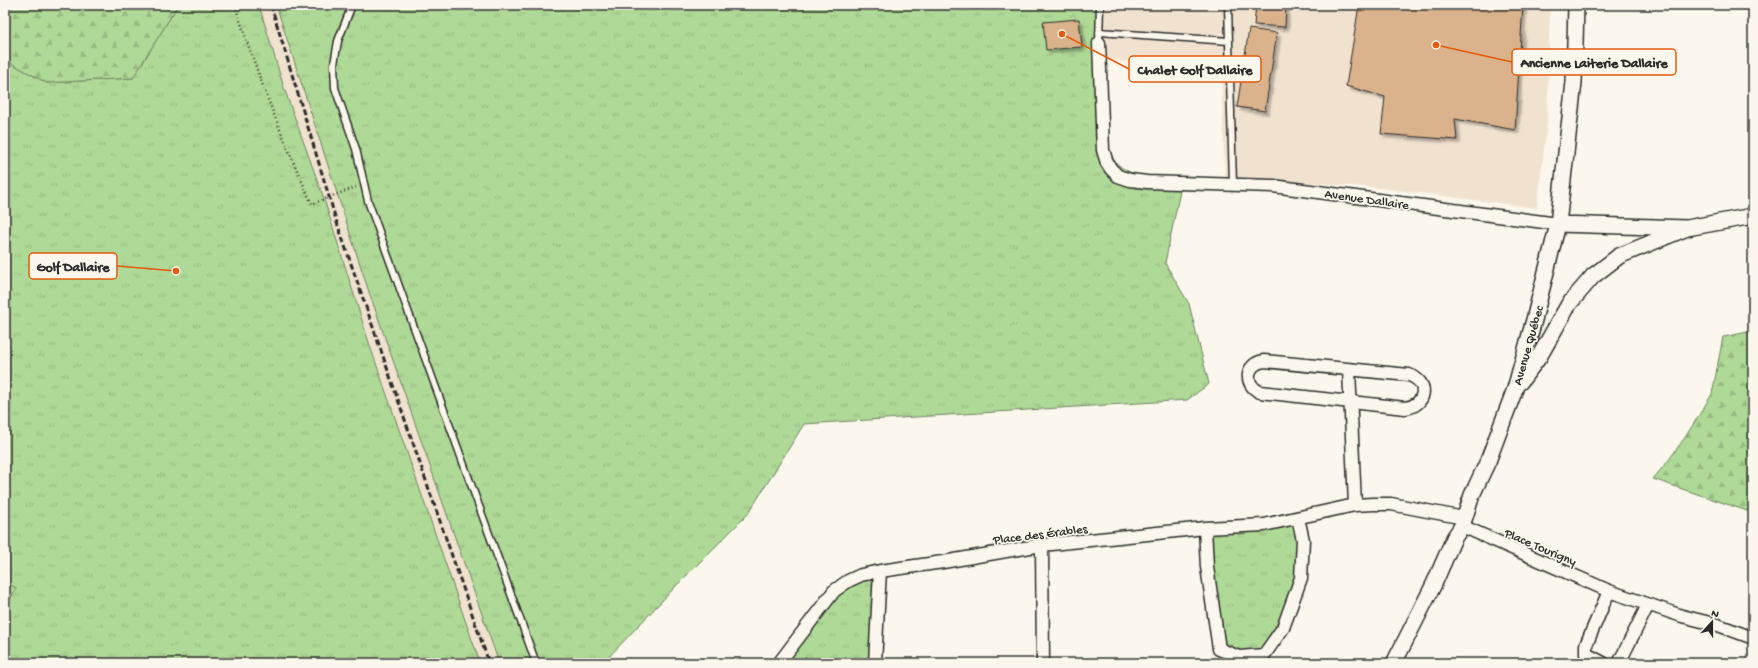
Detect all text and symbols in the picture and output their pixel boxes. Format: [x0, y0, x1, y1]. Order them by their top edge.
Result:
callout: Ancienne Laiterie Dallaire [1512, 49, 1676, 75]
callout: Chalet Golf Dallaire [1129, 56, 1261, 82]
text: Ancienne Laiterie Dallaire [1519, 56, 1668, 73]
text: Chalet Golf Dallaire [1136, 63, 1253, 80]
street label: Avenue Dallaire [1324, 187, 1410, 214]
callout: Golf Dallaire [29, 253, 117, 279]
text: Golf Dallaire [37, 260, 110, 277]
street label: Avenue Québec [1511, 304, 1548, 387]
street label: Place des Érables [991, 521, 1089, 549]
street label: Place Tourigny [1501, 526, 1579, 570]
north arrow [1692, 602, 1732, 642]
text: N [1709, 608, 1720, 621]

